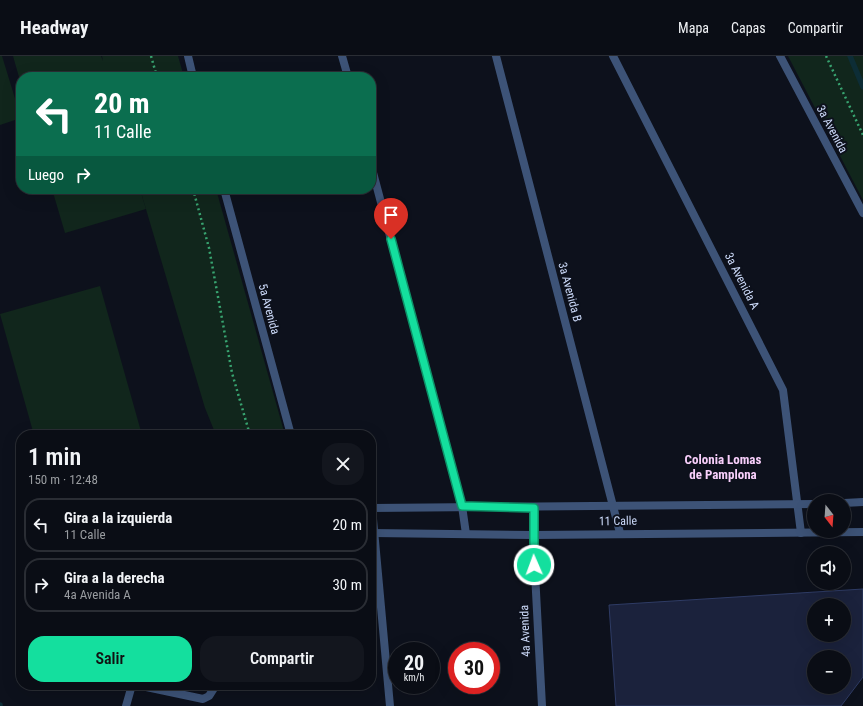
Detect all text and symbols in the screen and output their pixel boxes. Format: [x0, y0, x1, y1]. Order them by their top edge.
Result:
text: Headway [20, 16, 88, 39]
text: Mapa [678, 20, 709, 36]
text: Capas [731, 20, 766, 36]
text: Compartir [788, 20, 843, 36]
text: 20 m [94, 87, 150, 120]
icon: left [28, 88, 80, 140]
street label: 3a Avenida [814, 103, 851, 155]
text: 11 Calle [94, 121, 151, 142]
icon: right [72, 164, 94, 186]
text: Luego [28, 166, 64, 184]
pin [374, 198, 408, 239]
icon: arrive [380, 204, 402, 226]
street label: 3a Avenida A [722, 250, 762, 312]
street label: 3a Avenida B [555, 261, 585, 323]
street label: 5a Avenida [256, 282, 283, 336]
text: 1 min [28, 443, 81, 471]
button: close [322, 443, 364, 485]
district label: Colonia Lomas de Pamplona [685, 452, 761, 482]
text: 150 m · 12:48 [28, 472, 98, 487]
north arrow [807, 494, 851, 538]
map controls [807, 494, 851, 694]
text: Gira a la izquierda [64, 509, 172, 527]
icon: left [30, 514, 52, 536]
street label: 11 Calle [599, 514, 638, 528]
text: 20 m [332, 516, 362, 534]
text: 11 Calle [64, 527, 105, 542]
position arrow [513, 544, 555, 586]
button: sound [807, 546, 851, 590]
text: Gira a la derecha [64, 569, 165, 587]
icon: right [30, 574, 52, 596]
text: 30 m [332, 576, 362, 594]
text: 4a Avenida A [64, 587, 131, 602]
button: + [807, 598, 851, 642]
street label: 4a Avenida [517, 605, 533, 657]
button: Salir [28, 636, 192, 682]
button: Compartir [200, 636, 364, 682]
speed limit sign: 30 [448, 642, 500, 694]
button: − [807, 650, 851, 694]
text: 20 [404, 651, 424, 675]
text: km/h [404, 672, 424, 683]

